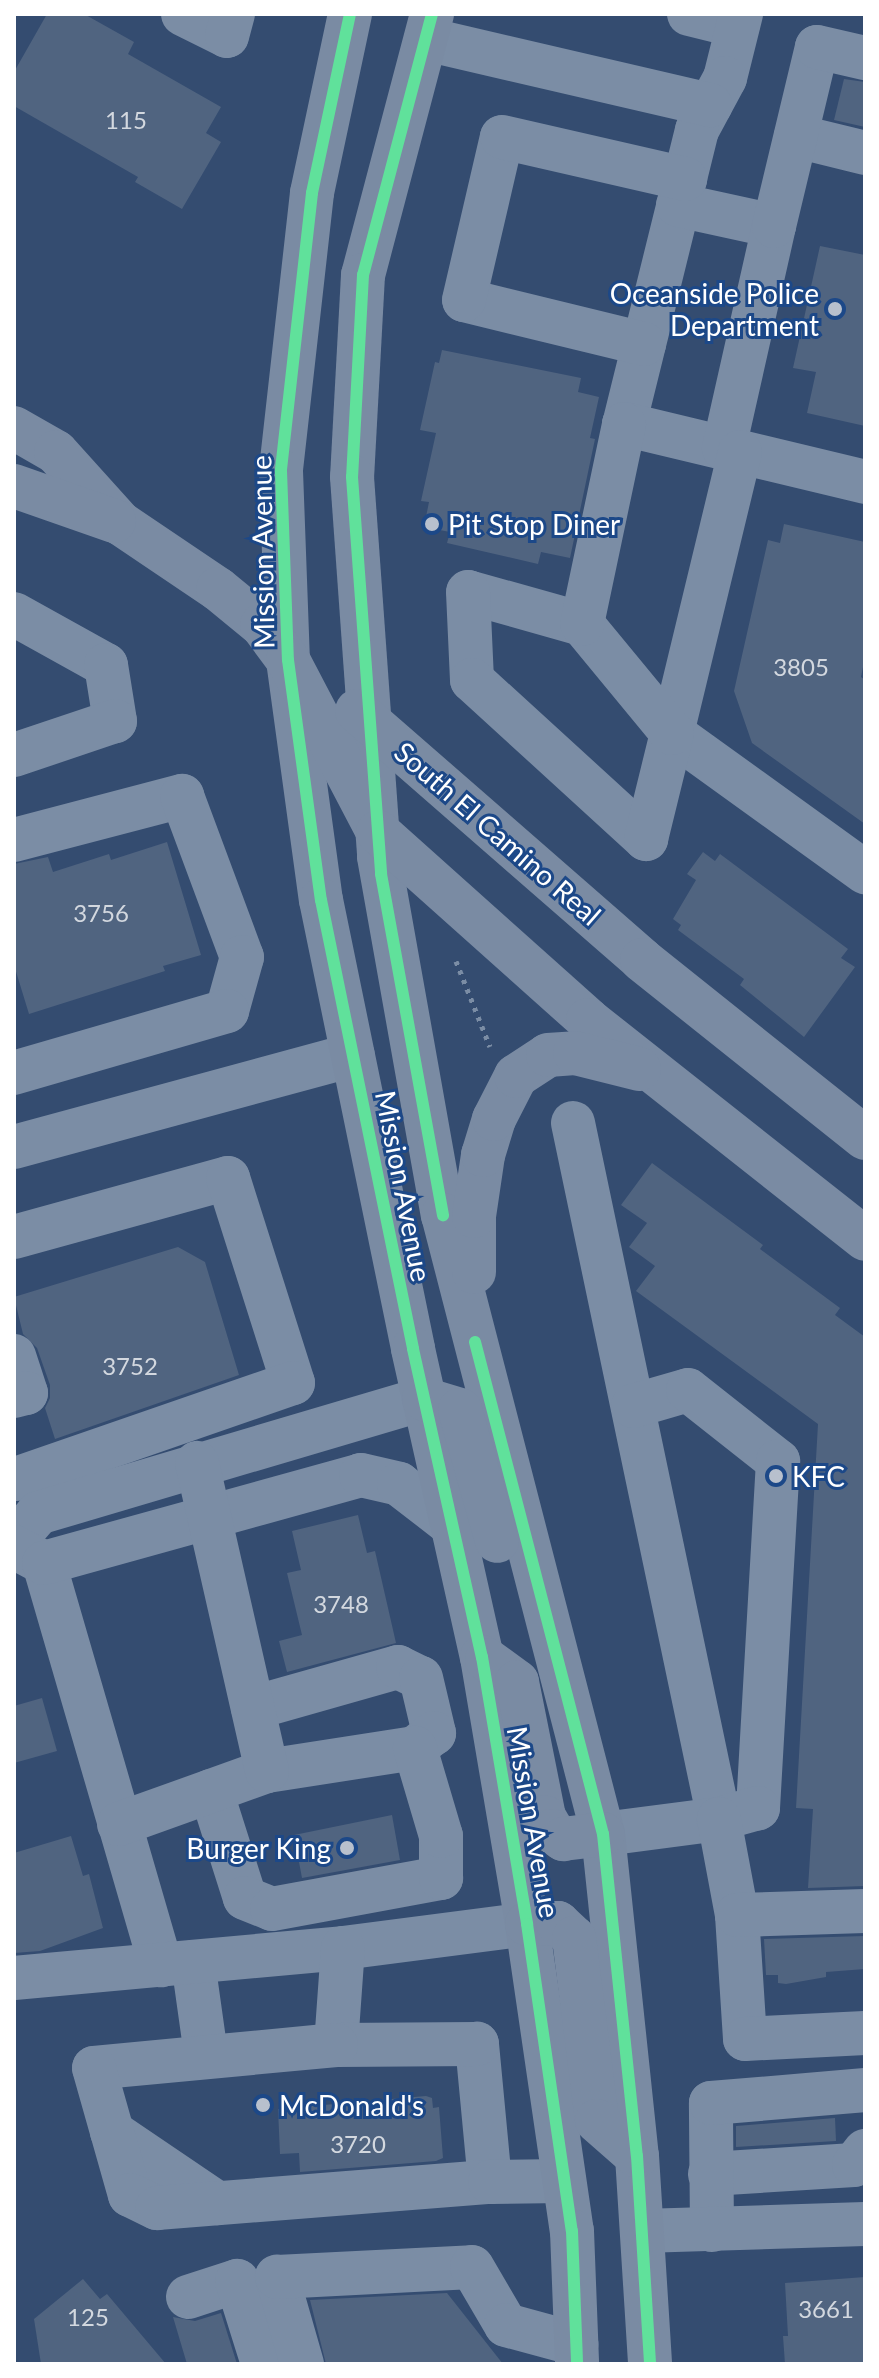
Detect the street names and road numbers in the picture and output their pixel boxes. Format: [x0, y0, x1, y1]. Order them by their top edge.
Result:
street label: Mission Avenue [244, 454, 280, 650]
street label: South El Camino Real [388, 734, 608, 932]
street label: Mission Avenue [369, 1087, 439, 1285]
street label: Mission Avenue [501, 1723, 567, 1921]

